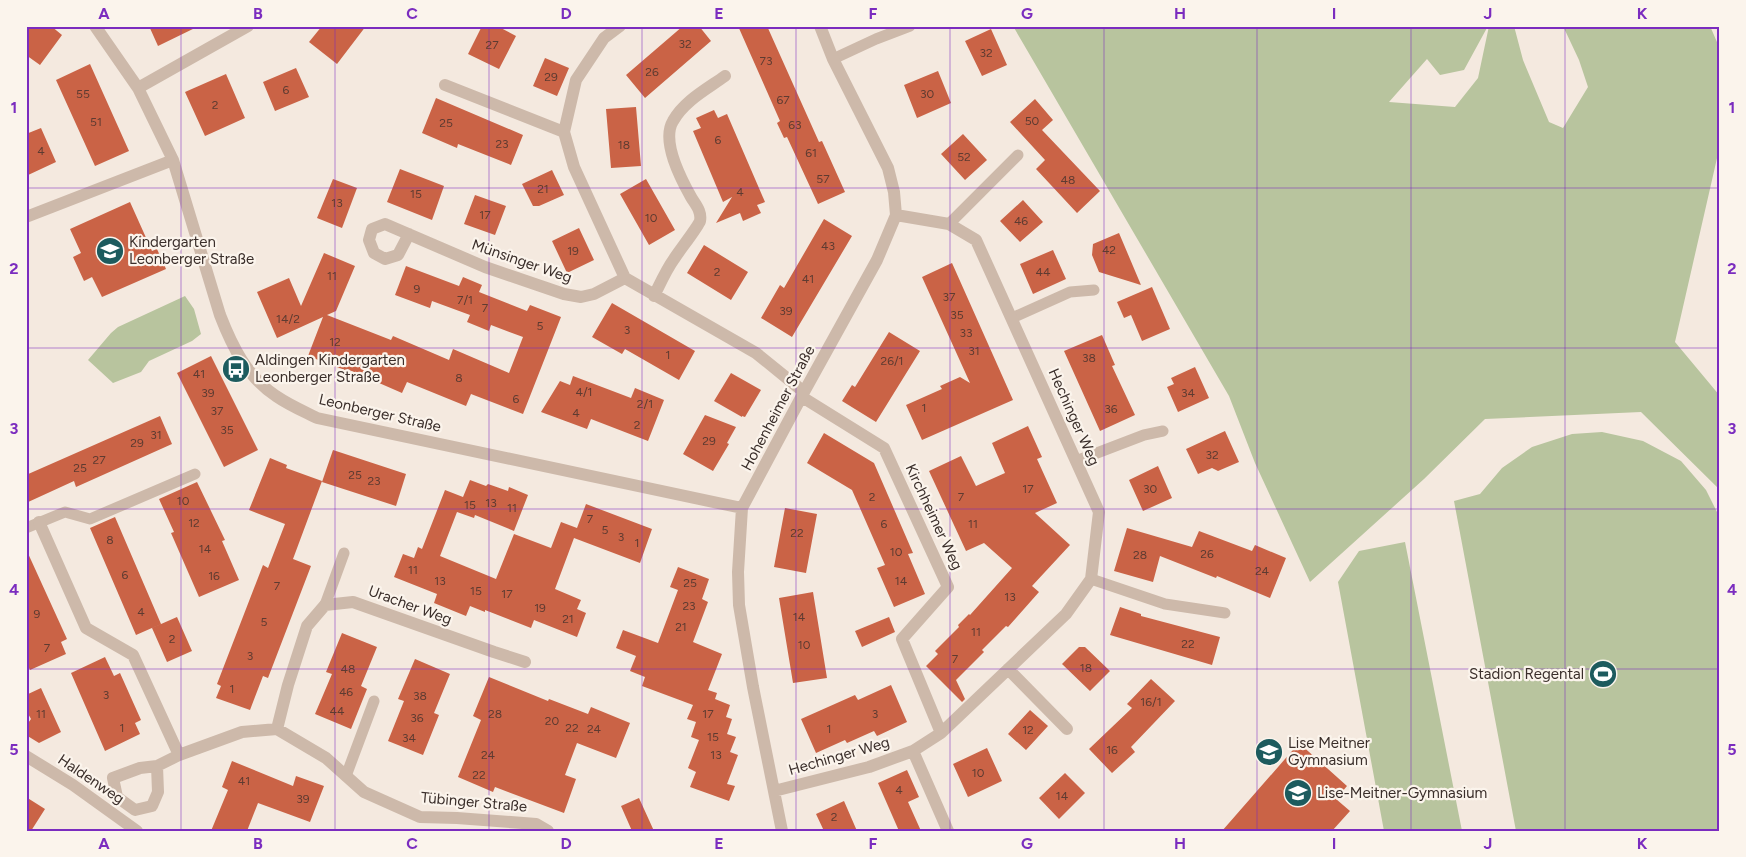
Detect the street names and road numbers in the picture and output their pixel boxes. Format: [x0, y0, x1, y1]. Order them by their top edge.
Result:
street label: Münsinger Weg [470, 235, 574, 287]
street label: Hohenheimer Straße [737, 342, 819, 474]
street label: Hechinger Weg [1045, 366, 1103, 468]
street label: Leonberger Straße [317, 390, 443, 436]
street label: Kirchheimer Weg [902, 461, 966, 573]
street label: Uracher Weg [366, 582, 454, 628]
street label: Hechinger Weg [786, 733, 892, 779]
street label: Haldenweg [54, 750, 128, 808]
street label: Tübinger Straße [420, 788, 528, 816]

